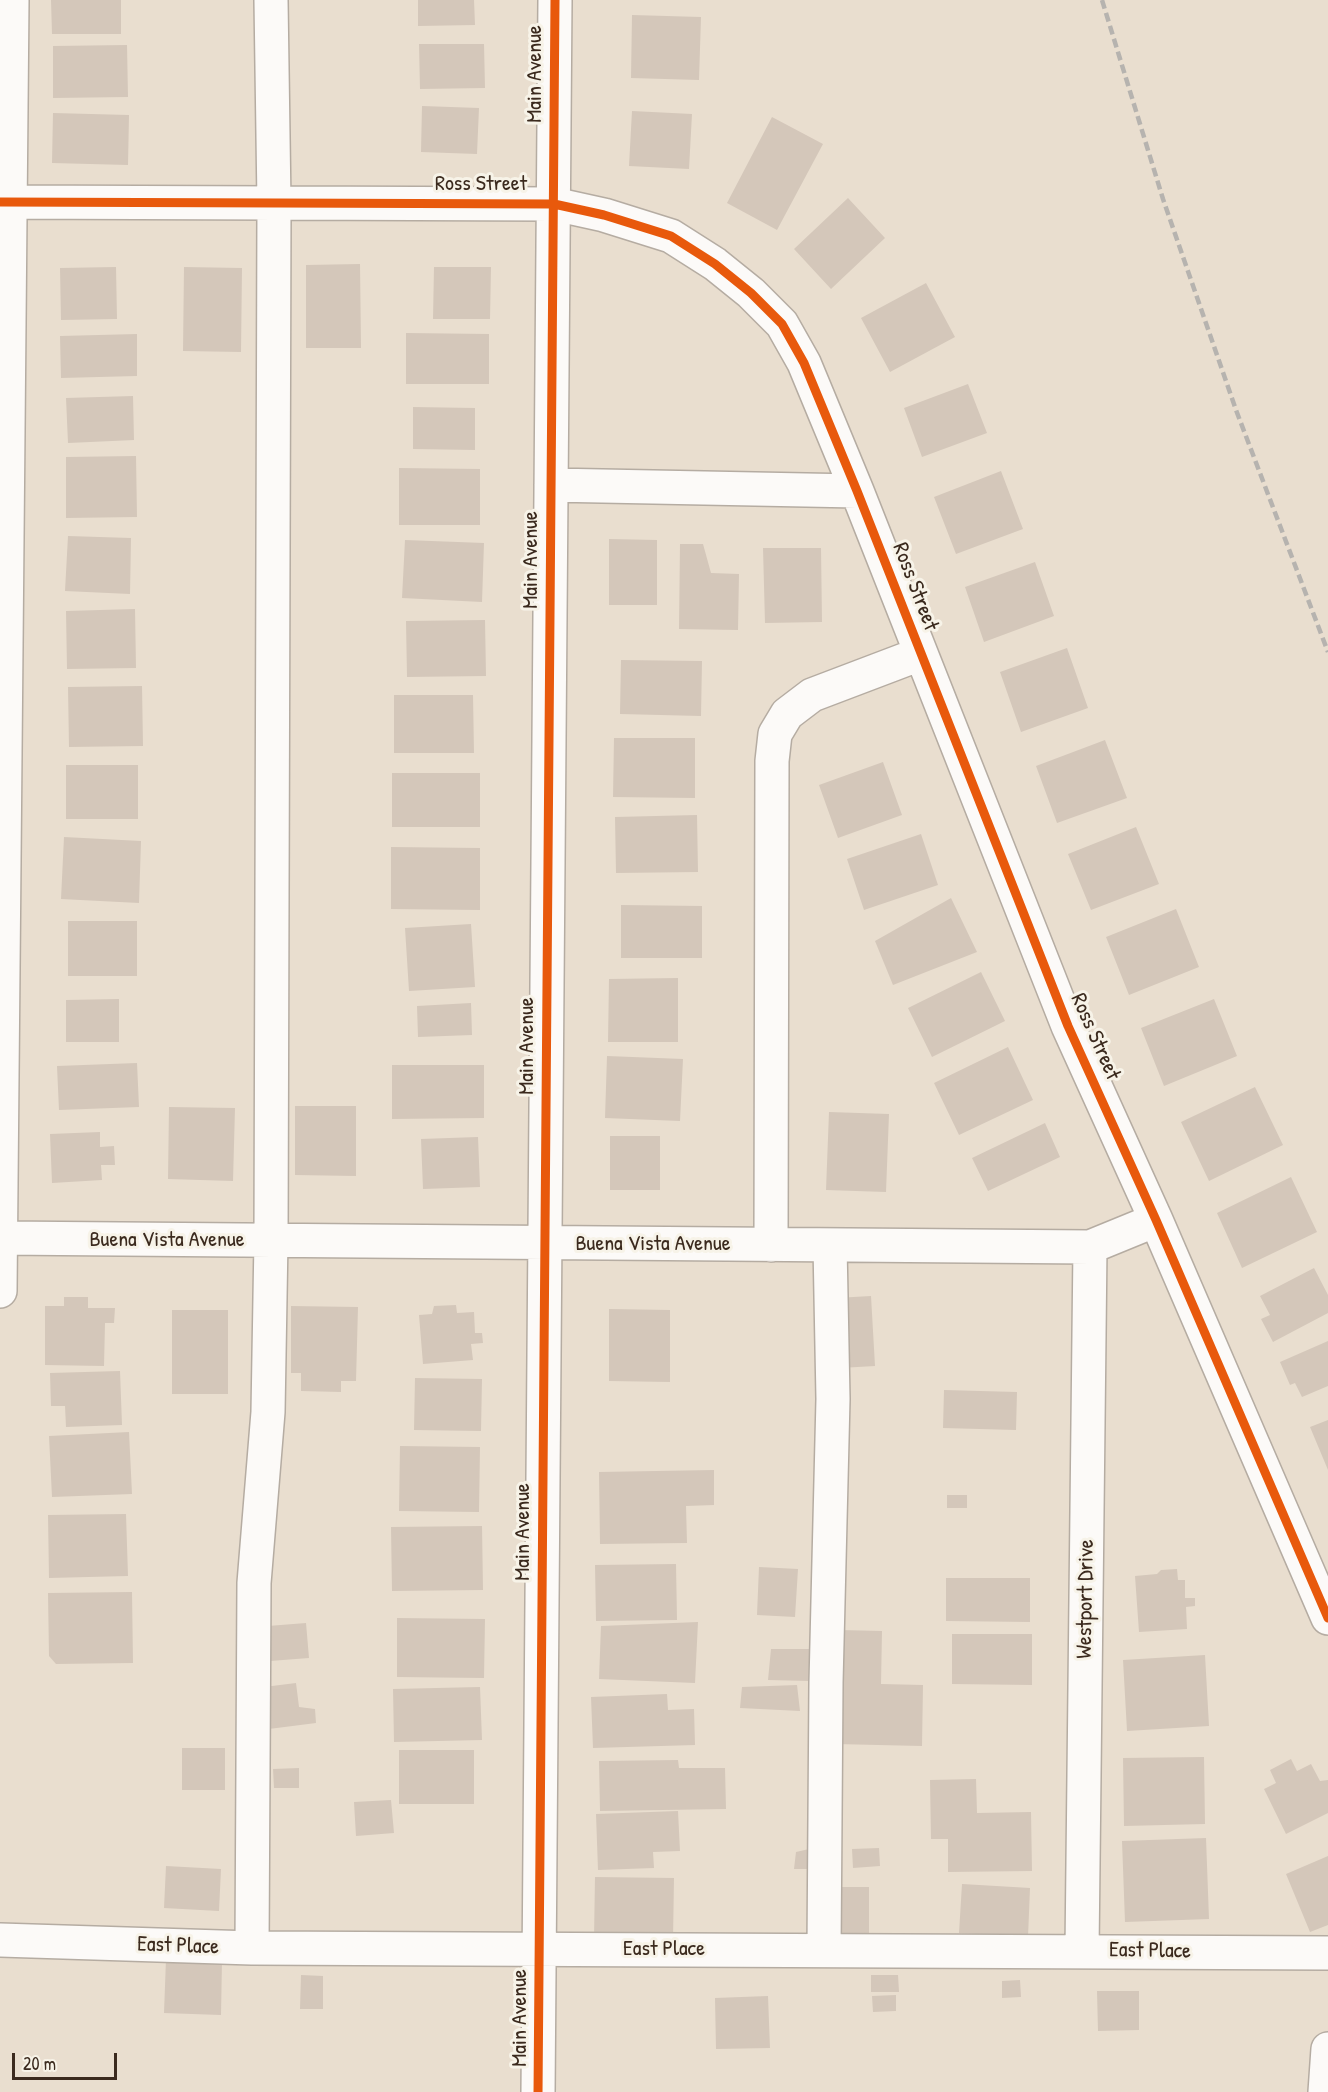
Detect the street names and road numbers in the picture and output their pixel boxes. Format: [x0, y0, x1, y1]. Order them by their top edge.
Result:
street label: Main Avenue [522, 25, 548, 123]
street label: Ross Street [435, 171, 527, 197]
street label: Main Avenue [518, 511, 544, 609]
street label: Ross Street [886, 539, 944, 635]
street label: Ross Street [1064, 990, 1126, 1084]
street label: Main Avenue [514, 997, 540, 1095]
street label: Buena Vista Avenue [89, 1227, 245, 1253]
street label: Buena Vista Avenue [575, 1231, 731, 1257]
street label: Main Avenue [510, 1483, 536, 1581]
street label: Westport Drive [1072, 1539, 1100, 1659]
street label: East Place [137, 1931, 219, 1961]
street label: East Place [623, 1936, 705, 1962]
street label: East Place [1109, 1937, 1191, 1965]
street label: Main Avenue [507, 1969, 533, 2067]

